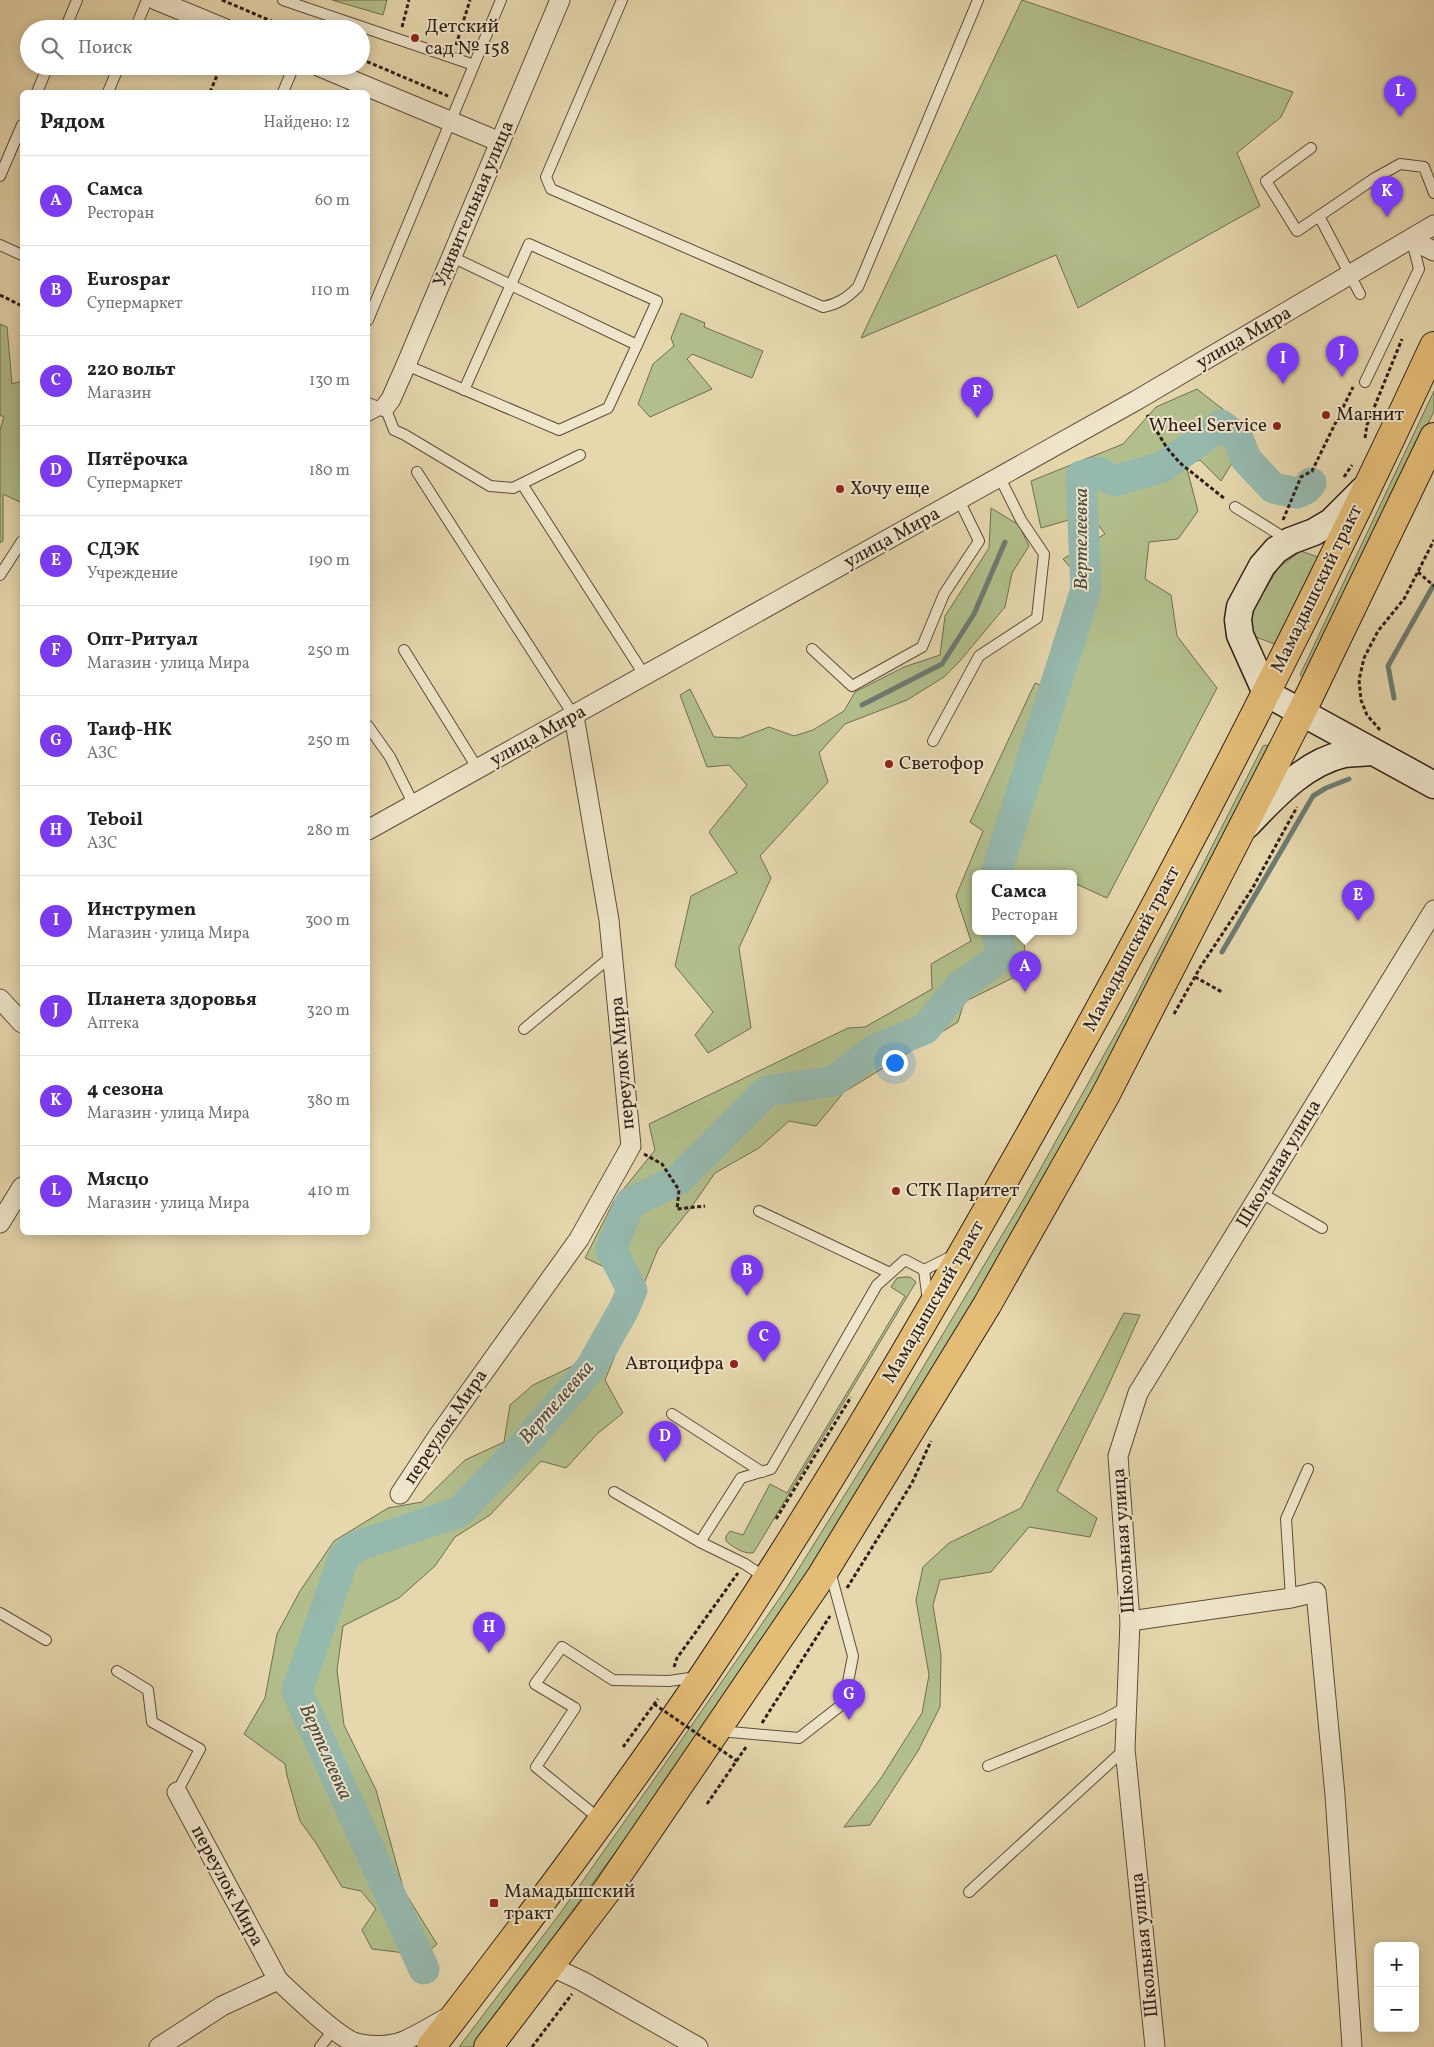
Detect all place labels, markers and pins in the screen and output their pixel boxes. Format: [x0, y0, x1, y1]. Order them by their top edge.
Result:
place label: Детский сад № 158 [425, 14, 510, 62]
marker: Детский сад № 158 [409, 32, 421, 44]
pin: L [1384, 76, 1416, 117]
pin: K [1371, 176, 1403, 217]
pin: J [1326, 336, 1358, 377]
pin: I [1267, 343, 1299, 384]
pin: F [961, 377, 993, 418]
place label: Магнит [1336, 402, 1404, 428]
marker: Магнит [1320, 409, 1332, 421]
place label: Wheel Service [1149, 413, 1267, 439]
marker: Wheel Service [1271, 420, 1283, 432]
place label: Хочу еще [850, 476, 930, 502]
marker: Хочу еще [834, 483, 846, 495]
place label: Светофор [899, 751, 984, 777]
marker: Светофор [883, 758, 895, 770]
pin: E [1342, 880, 1374, 921]
pin: A [1009, 951, 1041, 992]
place label: СТК Паритет [906, 1178, 1019, 1204]
marker: СТК Паритет [890, 1185, 902, 1197]
pin: B [731, 1255, 763, 1296]
pin: C [748, 1321, 780, 1362]
place label: Автоцифра [625, 1351, 724, 1377]
marker: Автоцифра [728, 1358, 740, 1370]
pin: D [649, 1421, 681, 1462]
pin: H [473, 1612, 505, 1653]
pin: G [833, 1679, 865, 1720]
place label: Мамадышский тракт [504, 1879, 635, 1927]
marker: Мамадышский тракт [488, 1897, 500, 1909]

